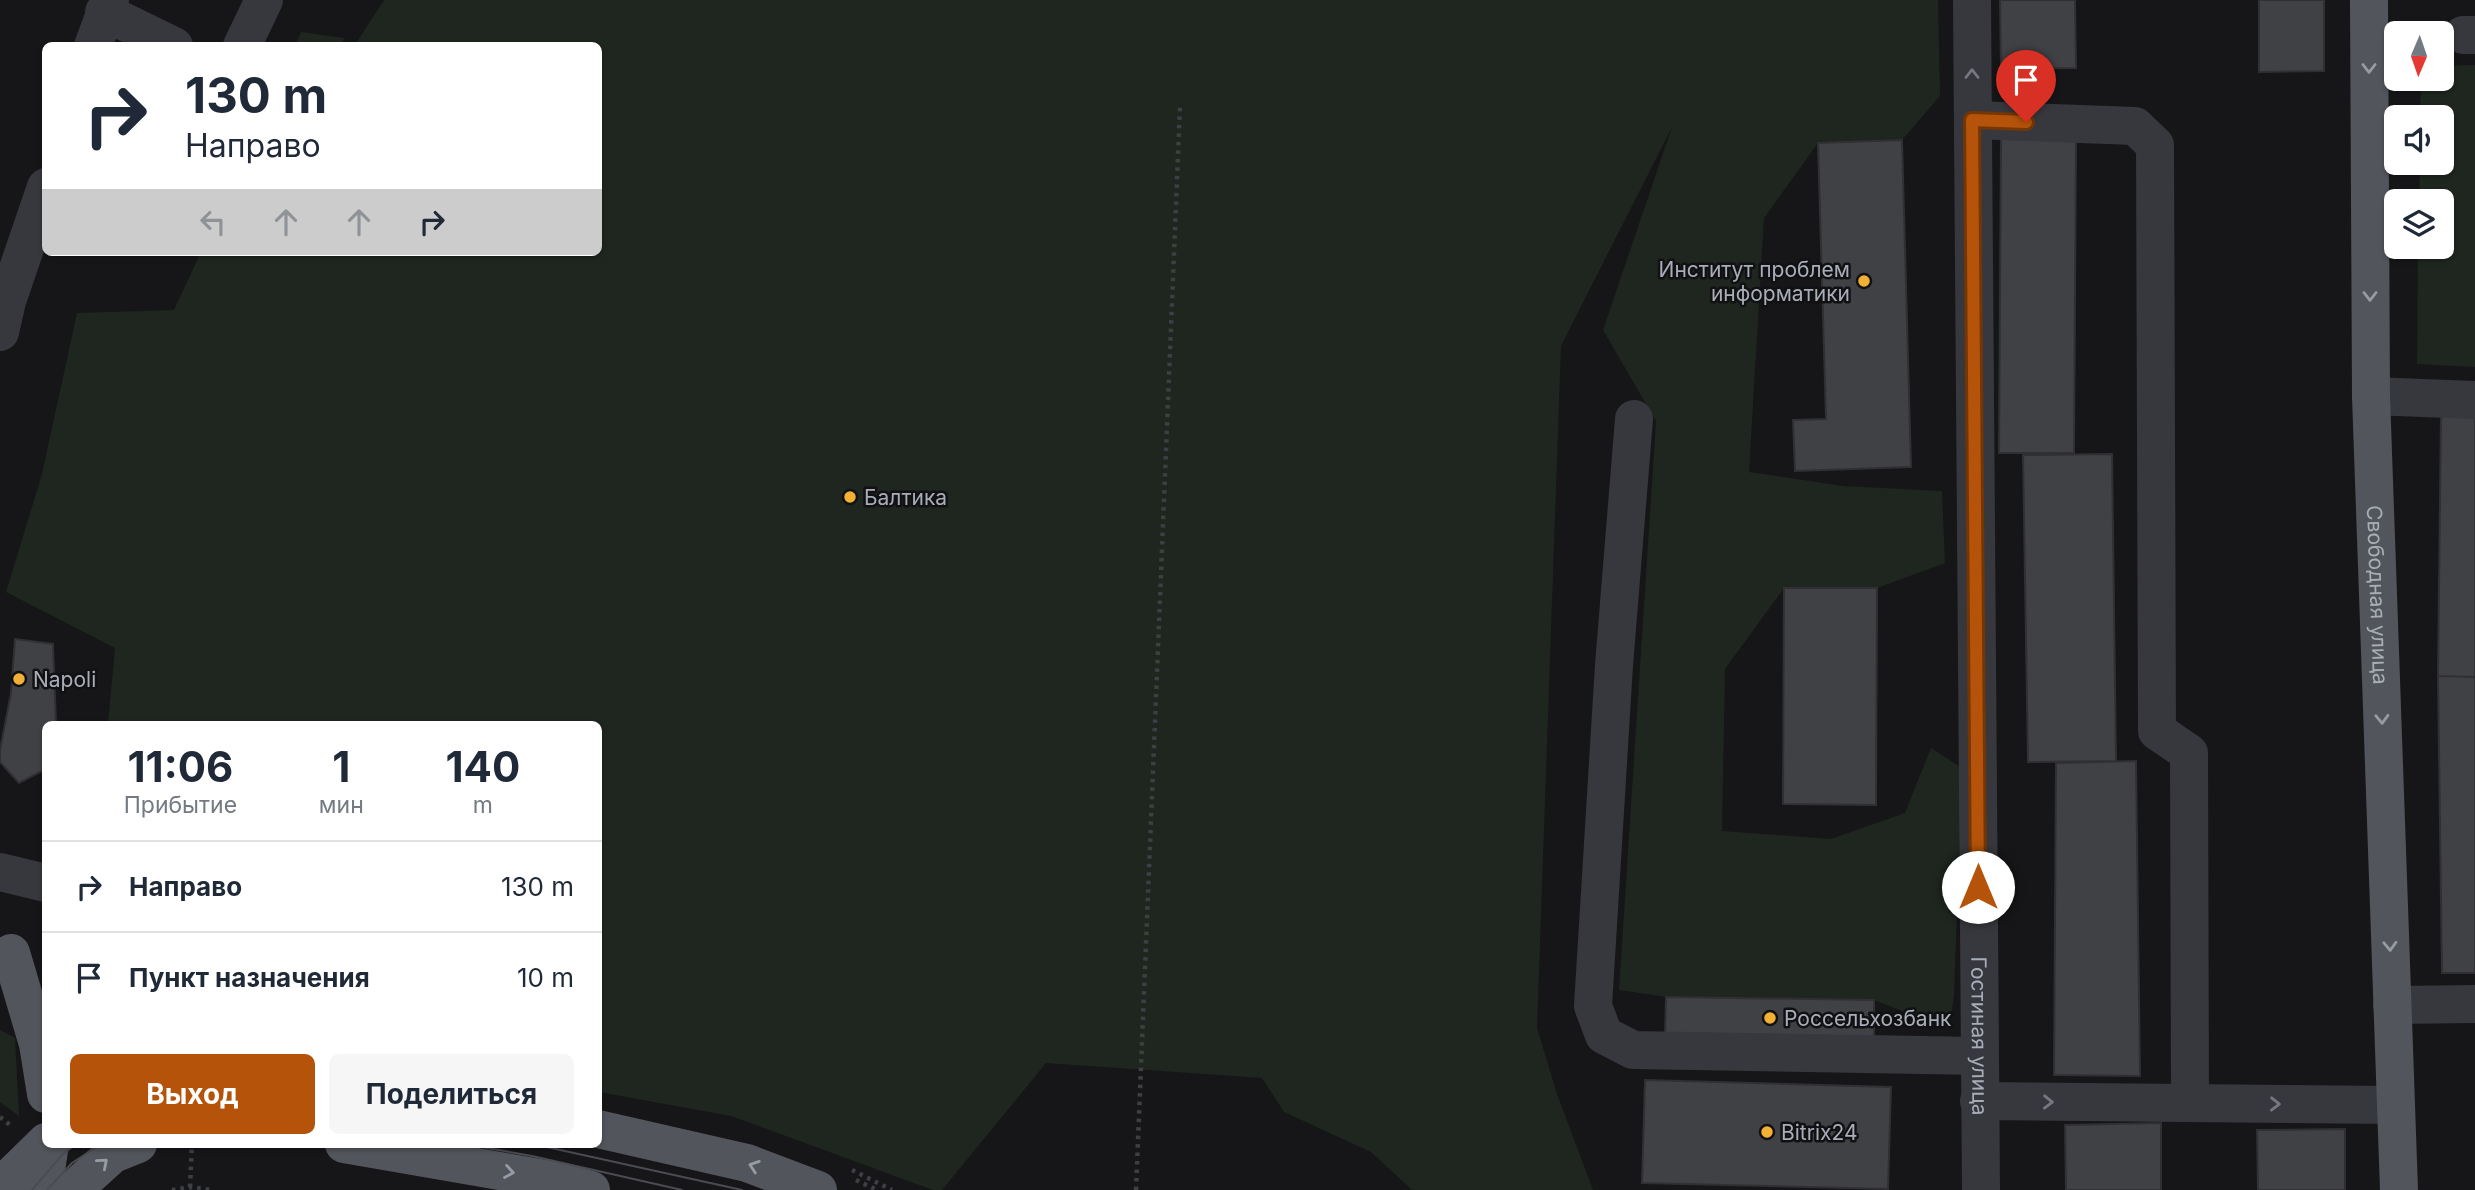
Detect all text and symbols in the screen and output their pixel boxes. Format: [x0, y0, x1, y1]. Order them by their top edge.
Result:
north arrow [2384, 21, 2454, 91]
map controls [2384, 21, 2454, 259]
pin [1996, 50, 2056, 122]
icon: arrive [2007, 61, 2045, 99]
one-way arrow [2361, 63, 2377, 74]
text: 130 m [185, 66, 327, 125]
one-way arrow [1964, 68, 1980, 79]
icon: right [70, 70, 161, 161]
button: sound [2384, 105, 2454, 175]
text: Направо [185, 126, 321, 165]
button: layers [2384, 189, 2454, 259]
icon: left [194, 203, 232, 241]
icon: ahead [267, 203, 305, 241]
icon: ahead [340, 203, 378, 241]
icon: right [413, 203, 451, 241]
place label: Институт проблем информатики [1659, 257, 1850, 306]
marker: Институт проблем информатики [1856, 273, 1872, 289]
one-way arrow [2362, 291, 2378, 301]
place label: Балтика [864, 485, 947, 510]
marker: Балтика [842, 489, 858, 505]
street label: Свободная улица [2362, 505, 2394, 685]
place label: Napoli [33, 667, 96, 692]
marker: Napoli [11, 671, 27, 687]
one-way arrow [2374, 714, 2390, 725]
text: 11:06 [127, 741, 233, 792]
text: 1 [332, 741, 350, 792]
text: 140 [445, 741, 520, 792]
text: Прибытие [124, 791, 237, 819]
text: мин [319, 791, 364, 819]
text: m [473, 791, 493, 819]
position arrow [1941, 850, 2015, 924]
icon: right [70, 868, 108, 906]
text: Направо [129, 871, 242, 902]
text: 130 m [501, 871, 574, 902]
one-way arrow [2382, 942, 2398, 952]
street label: Гостиная улица [1967, 956, 1993, 1116]
icon: arrive [70, 959, 108, 997]
text: Пункт назначения [129, 962, 370, 993]
text: 10 m [517, 962, 574, 993]
place label: Россельхозбанк [1784, 1006, 1952, 1031]
marker: Россельхозбанк [1762, 1010, 1778, 1026]
button: Выход [70, 1054, 315, 1134]
button: Поделиться [329, 1054, 574, 1134]
one-way arrow [2043, 1094, 2053, 1110]
one-way arrow [2270, 1096, 2281, 1112]
place label: Bitrix24 [1781, 1120, 1858, 1145]
marker: Bitrix24 [1759, 1124, 1775, 1140]
one-way arrow [95, 1159, 108, 1171]
one-way arrow [749, 1160, 761, 1174]
one-way arrow [502, 1164, 514, 1179]

